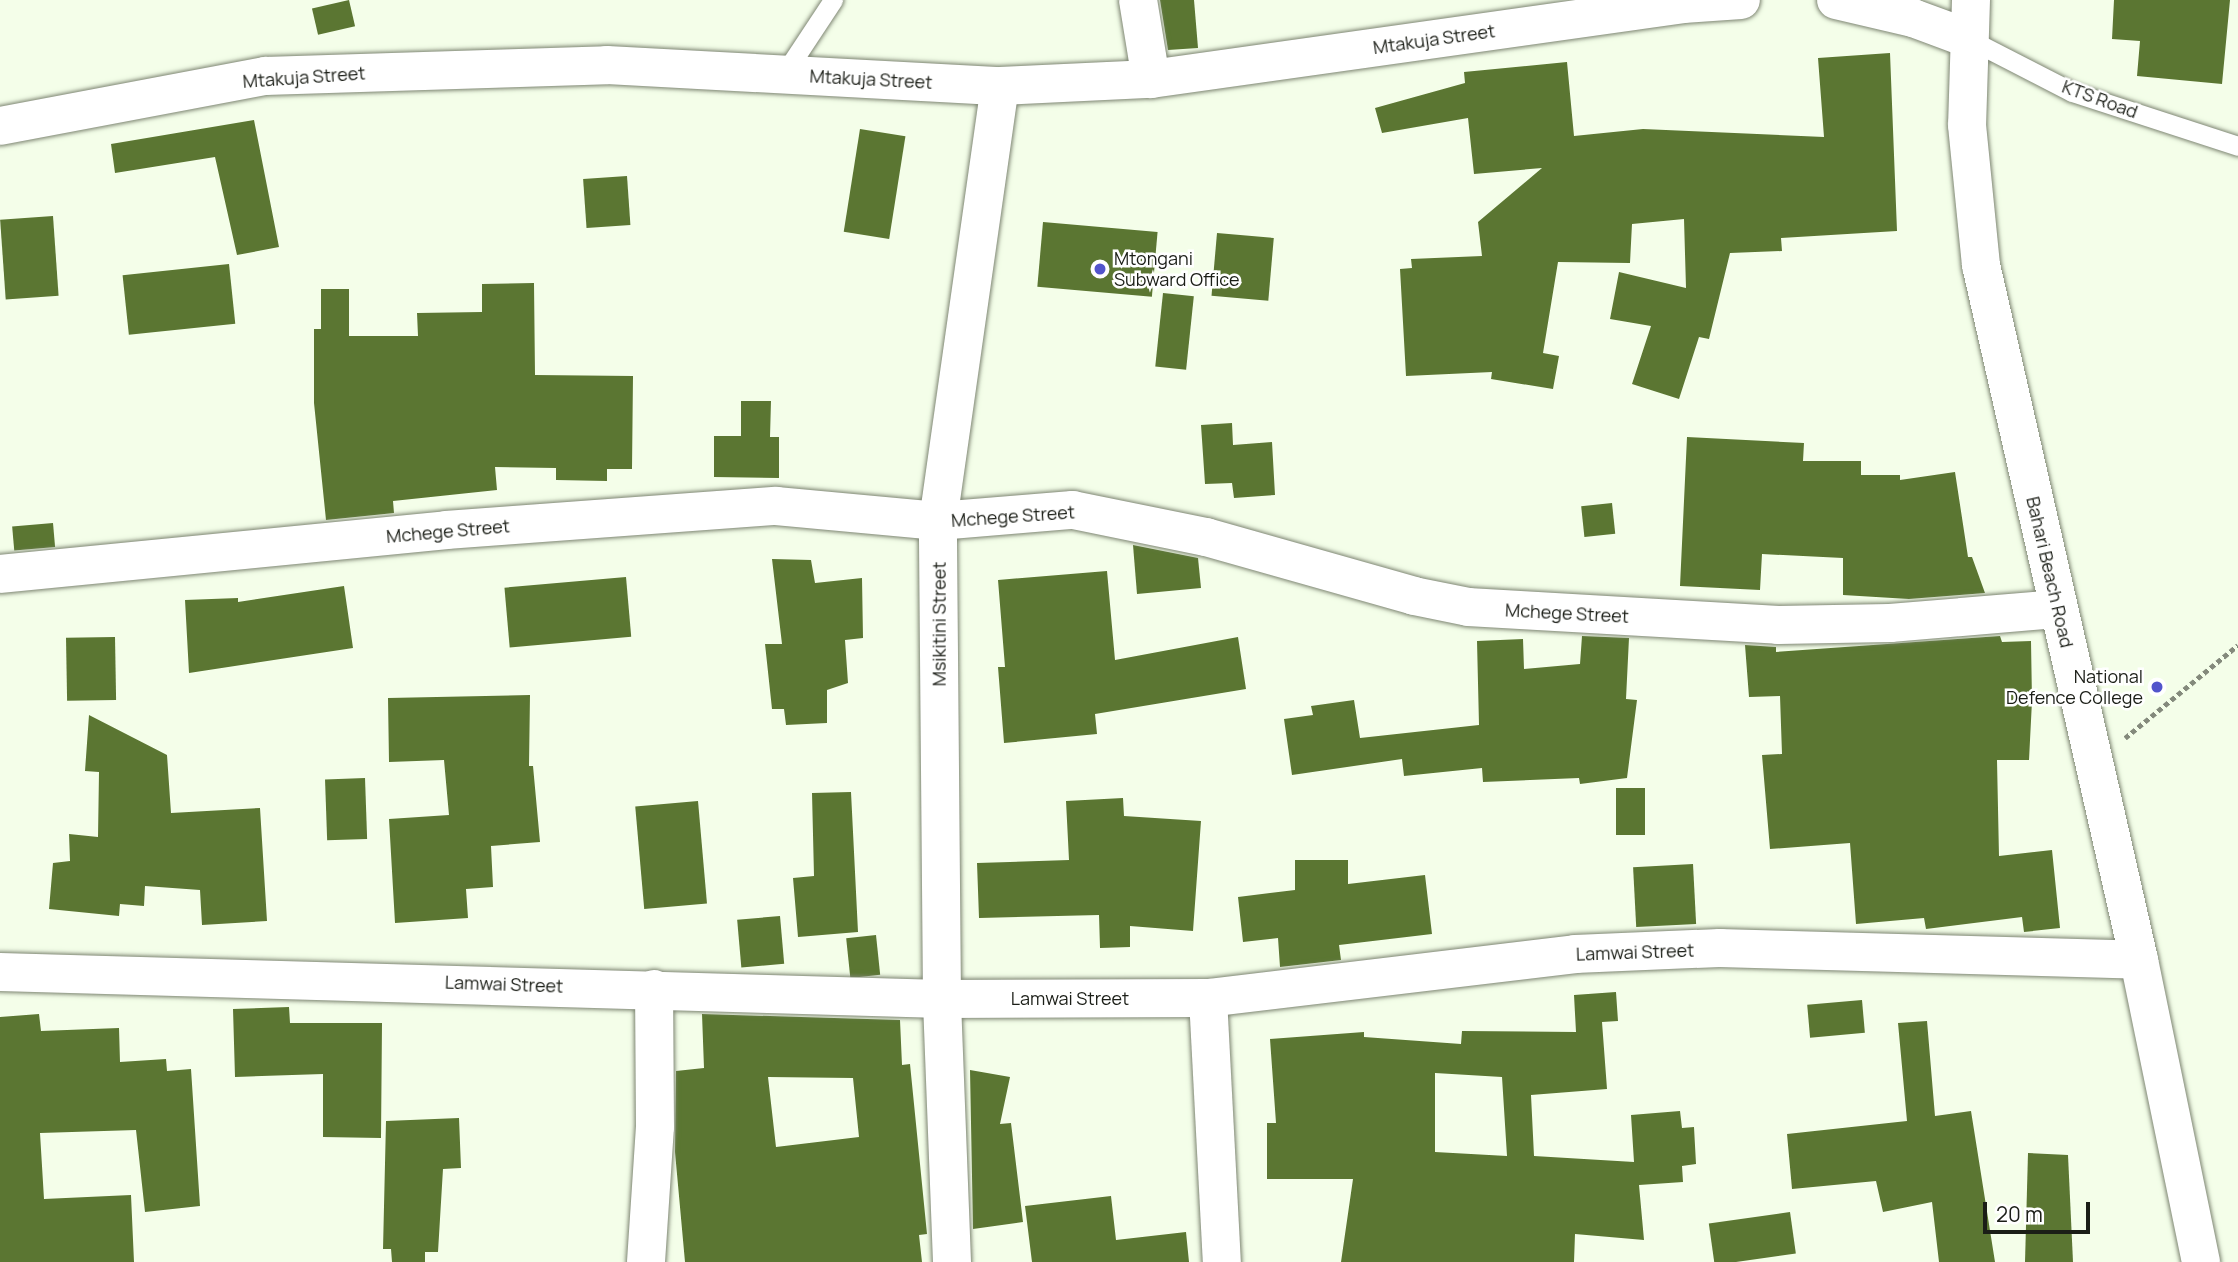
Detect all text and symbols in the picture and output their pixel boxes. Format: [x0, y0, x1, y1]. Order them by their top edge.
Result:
street label: Mtakuja Street [1372, 20, 1496, 58]
street label: Mtakuja Street [242, 62, 366, 92]
street label: Mtakuja Street [809, 65, 933, 93]
street label: KTS Road [2059, 75, 2141, 123]
place label: Mtongani Subward Office [1114, 248, 1240, 290]
marker: Mtongani Subward Office [1092, 261, 1108, 277]
street label: Bahari Beach Road [2022, 494, 2078, 650]
street label: Mchege Street [950, 501, 1076, 531]
street label: Mchege Street [385, 515, 511, 547]
street label: Msikitini Street [928, 562, 950, 686]
street label: Mchege Street [1505, 599, 1629, 627]
place label: National Defence College [2006, 666, 2143, 708]
marker: National Defence College [2149, 679, 2165, 695]
street label: Lamwai Street [1575, 939, 1695, 965]
street label: Lamwai Street [444, 971, 564, 997]
street label: Lamwai Street [1011, 987, 1129, 1009]
scale bar [1986, 1188, 2093, 1232]
text: 20 m [1996, 1200, 2043, 1228]

